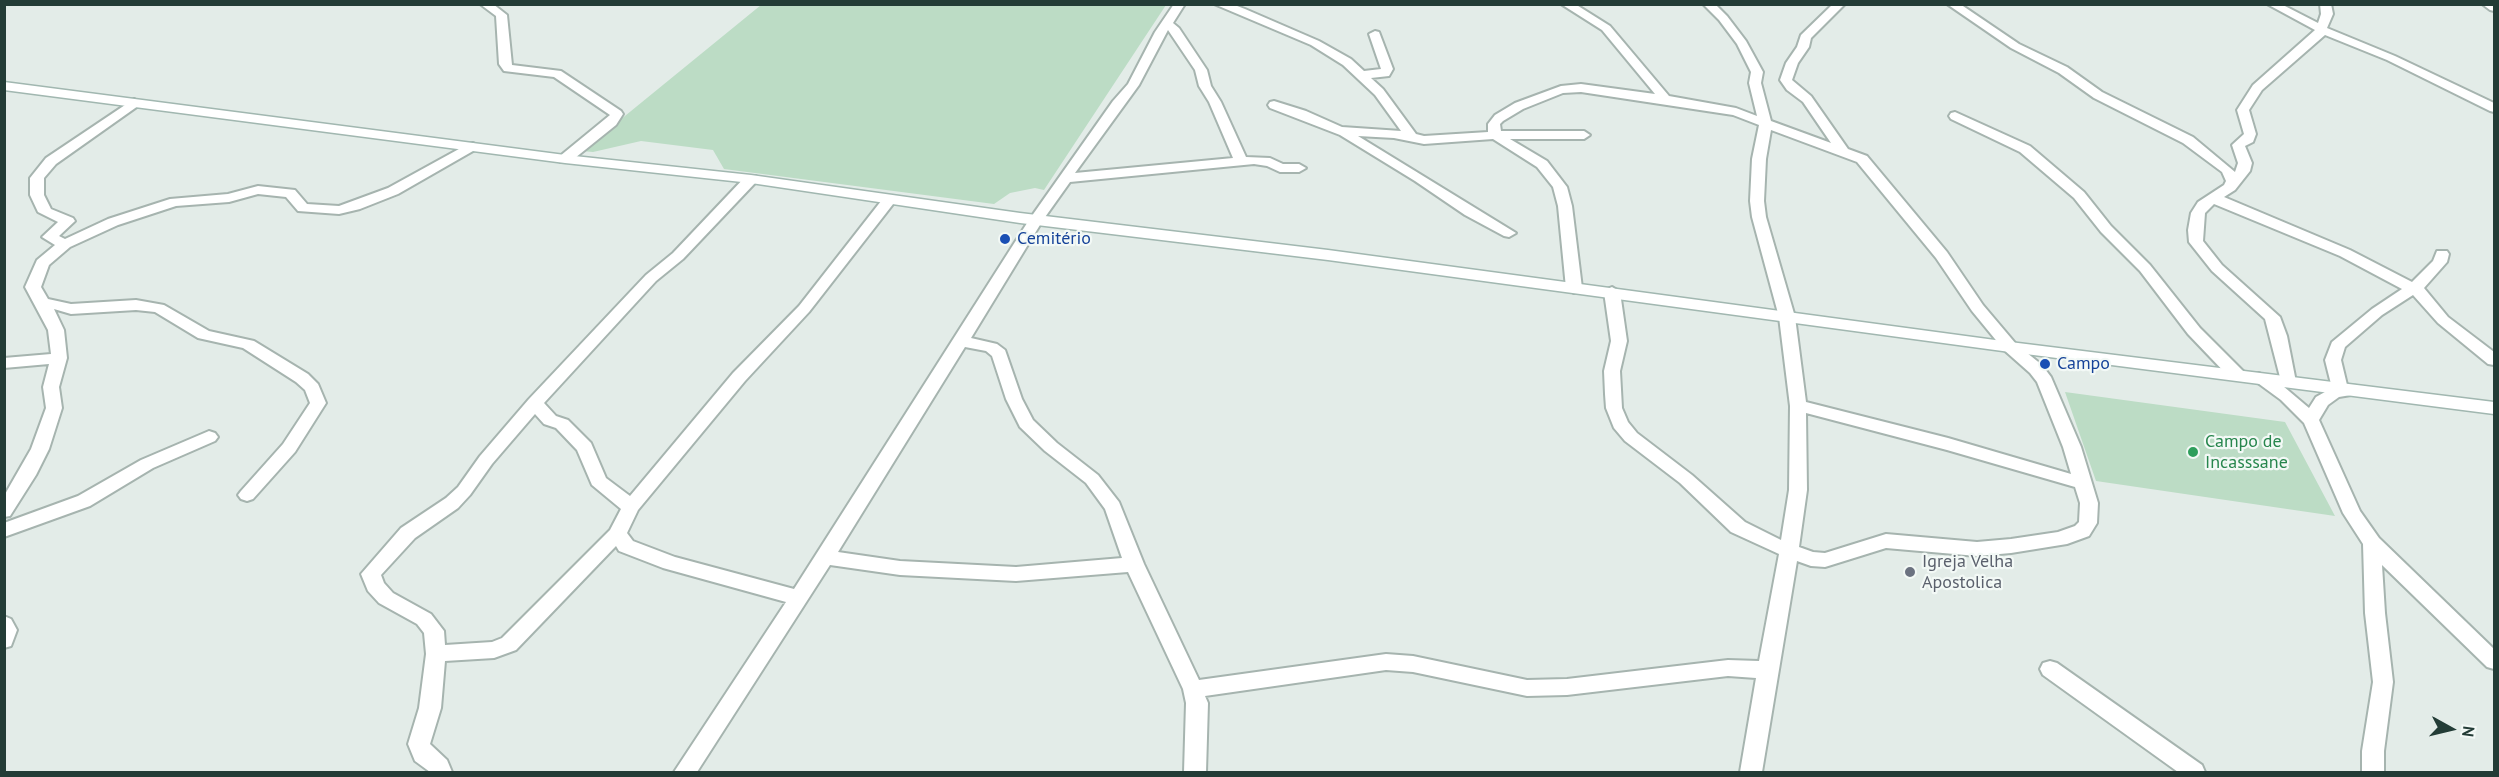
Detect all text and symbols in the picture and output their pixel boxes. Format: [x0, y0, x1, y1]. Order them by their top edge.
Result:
place label: Cemitério [1017, 228, 1091, 250]
marker: Cemitério [998, 232, 1012, 246]
place label: Campo [2057, 353, 2110, 375]
marker: Campo [2038, 357, 2052, 371]
place label: Campo de Incasssane [2205, 431, 2288, 474]
marker: Campo de Incasssane [2186, 445, 2200, 459]
place label: Igreja Velha Apostolica [1922, 551, 2013, 594]
marker: Igreja Velha Apostolica [1903, 565, 1917, 579]
north arrow [2421, 699, 2481, 759]
text: N [2458, 725, 2479, 738]

